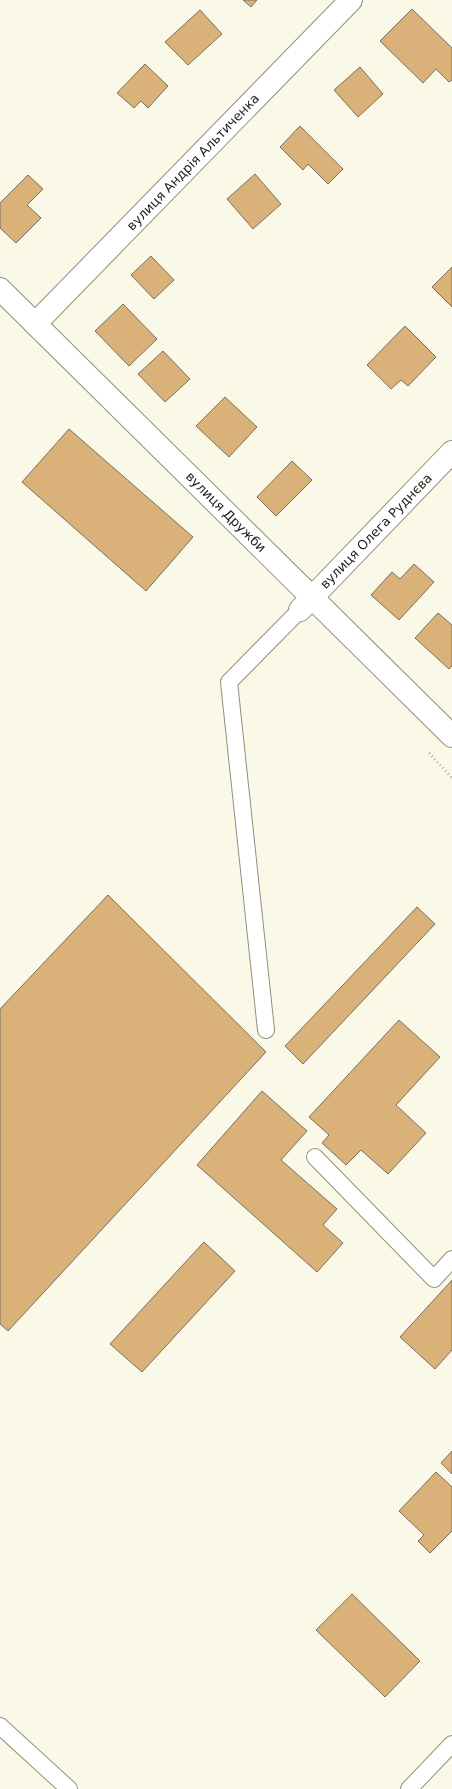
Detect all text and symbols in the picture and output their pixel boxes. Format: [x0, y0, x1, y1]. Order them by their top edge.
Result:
street label: вулиця Андрія Альтиченка [124, 91, 262, 233]
street label: вулиця Дружби [183, 469, 269, 555]
street label: вулиця Олега Руднєва [317, 470, 435, 592]

